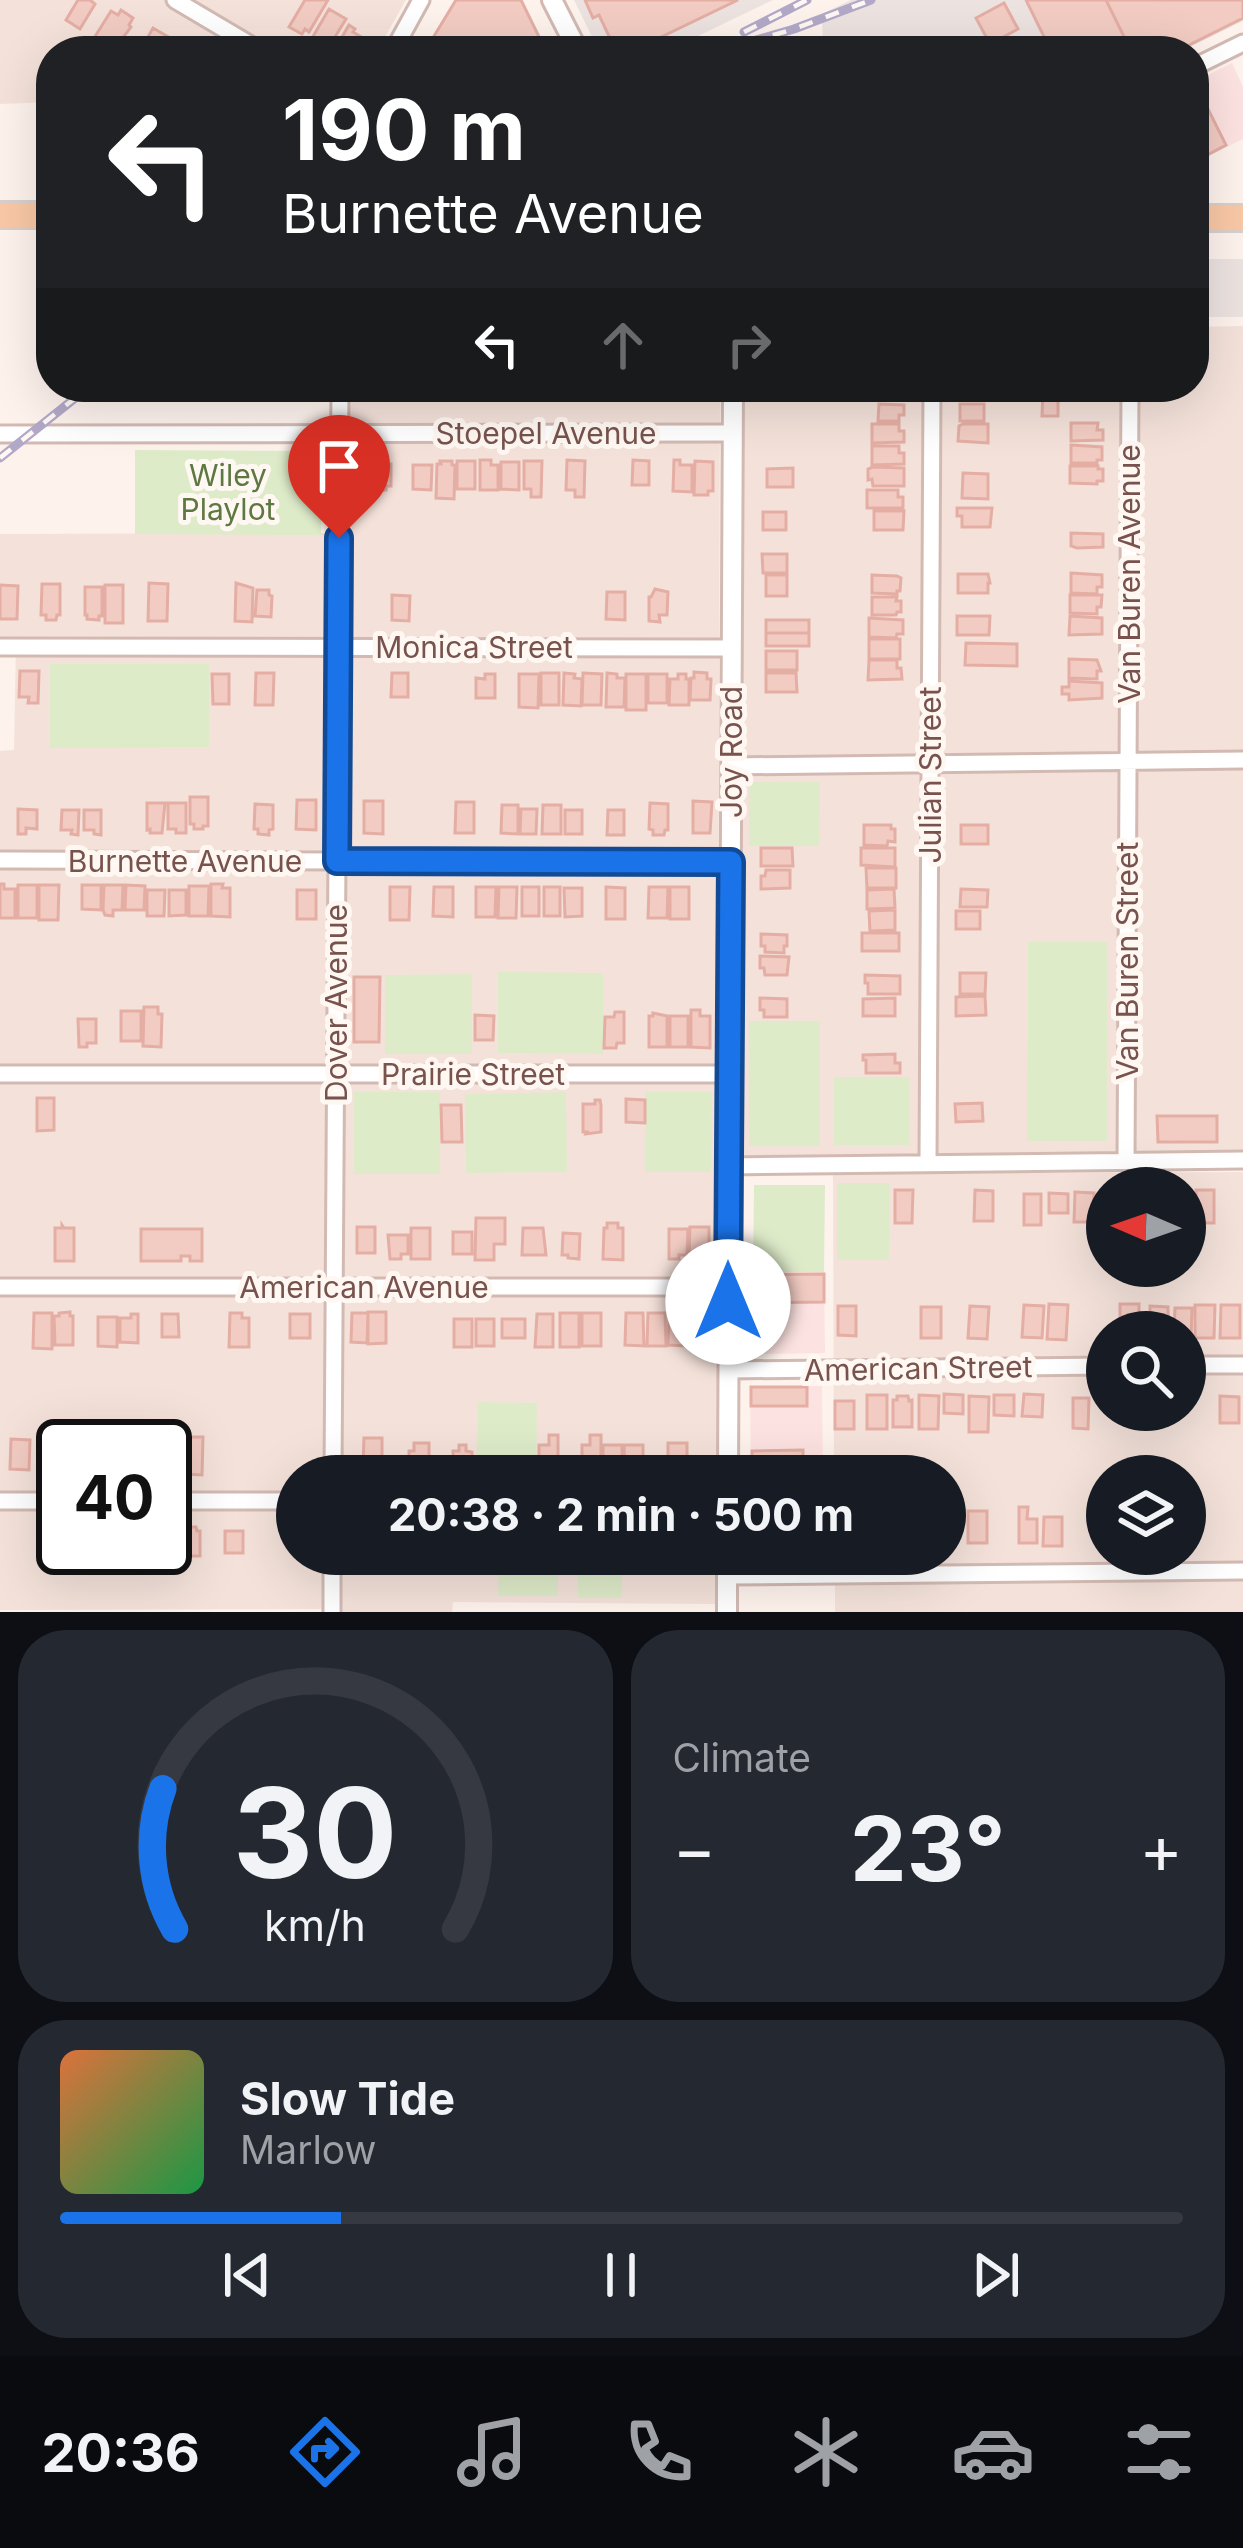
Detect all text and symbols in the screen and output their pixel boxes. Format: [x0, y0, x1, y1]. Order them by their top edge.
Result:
text: 190 m [282, 79, 526, 180]
icon: left [84, 84, 240, 240]
text: Burnette Avenue [282, 181, 704, 246]
icon: left [464, 312, 530, 378]
icon: ahead [590, 312, 656, 378]
icon: right [716, 312, 782, 378]
pin [288, 415, 390, 538]
street label: Stoepel Avenue [435, 415, 657, 451]
icon: arrive [306, 433, 372, 499]
street label: Van Buren Avenue [1111, 444, 1147, 704]
park label: Wiley Playlot [181, 457, 276, 527]
street label: Monica Street [375, 629, 573, 665]
street label: Joy Road [713, 686, 749, 818]
street label: Julian Street [912, 686, 948, 864]
street label: Van Buren Street [1109, 841, 1145, 1080]
street label: Burnette Avenue [68, 843, 302, 879]
street label: Dover Avenue [318, 904, 354, 1102]
street label: Prairie Street [381, 1056, 565, 1092]
north arrow [1086, 1167, 1206, 1287]
map controls [1086, 1167, 1206, 1575]
position arrow [665, 1239, 791, 1365]
street label: American Avenue [239, 1269, 489, 1305]
button: search [1086, 1311, 1206, 1431]
street label: American Street [803, 1348, 1033, 1388]
speed limit sign: 40 [36, 1419, 192, 1575]
button: layers [1086, 1455, 1206, 1575]
text: 20:38 · 2 min · 500 m [388, 1487, 854, 1542]
text: Climate [673, 1734, 811, 1781]
text: 30 [233, 1757, 398, 1908]
text: 23° [850, 1794, 1006, 1903]
text: − [673, 1809, 716, 1889]
text: + [1139, 1809, 1183, 1889]
text: km/h [264, 1899, 366, 1951]
text: Slow Tide [240, 2071, 455, 2126]
text: Marlow [240, 2126, 376, 2173]
icon: previous [214, 2242, 280, 2308]
icon: pause [588, 2242, 654, 2308]
icon: next [963, 2242, 1029, 2308]
icon: directions [283, 2410, 367, 2494]
icon: music [450, 2410, 534, 2494]
icon: phone [617, 2410, 701, 2494]
icon: climate [784, 2410, 868, 2494]
icon: car [951, 2410, 1035, 2494]
icon: filters [1117, 2410, 1201, 2494]
text: 20:36 [41, 2420, 200, 2485]

